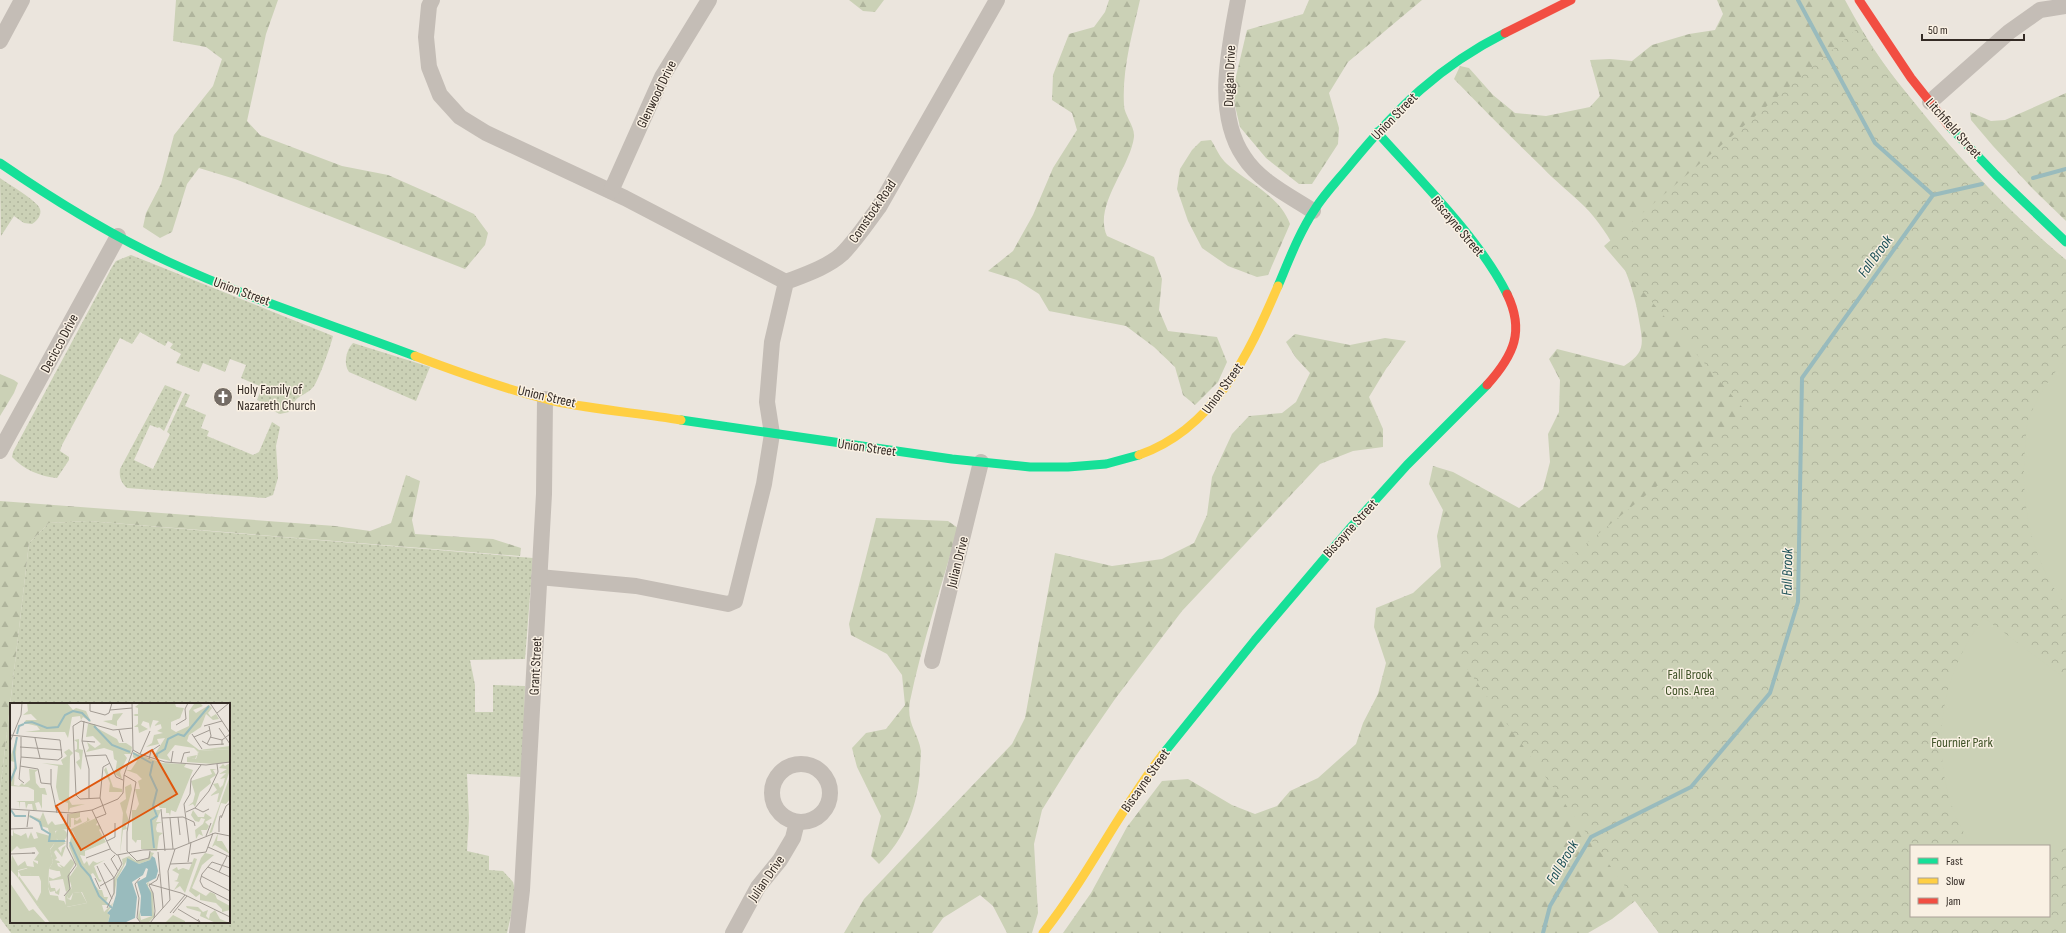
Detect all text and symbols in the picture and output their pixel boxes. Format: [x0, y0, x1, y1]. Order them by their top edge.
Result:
scale bar [1922, 16, 2024, 42]
text: 50 m [1928, 23, 1948, 38]
street label: Duggan Drive [1220, 45, 1239, 107]
street label: Glenwood Drive [633, 58, 680, 131]
street label: Union Street [1368, 89, 1421, 144]
street label: Litchfield Street [1922, 95, 1985, 162]
street label: Comstock Road [845, 176, 900, 246]
street label: Biscayne Street [1428, 193, 1488, 260]
water label: Fall Brook [1854, 231, 1897, 281]
street label: Union Street [211, 273, 273, 310]
street label: Decicco Drive [37, 311, 82, 376]
street label: Union Street [1198, 359, 1247, 417]
place label: Holy Family of Nazareth Church [237, 381, 316, 414]
street label: Union Street [516, 382, 578, 411]
church icon: Holy Family of Nazareth Church [212, 386, 234, 408]
street label: Union Street [836, 435, 897, 460]
street label: Biscayne Street [1320, 495, 1381, 561]
street label: Julian Drive [943, 535, 972, 591]
water label: Fall Brook [1778, 548, 1797, 596]
street label: Grant Street [525, 636, 546, 696]
park label: Fall Brook Cons. Area [1665, 666, 1715, 699]
inset map [10, 703, 230, 923]
park label: Fournier Park [1931, 734, 1994, 751]
street label: Biscayne Street [1117, 745, 1173, 815]
water label: Fall Brook [1542, 837, 1583, 888]
legend [1910, 845, 2050, 917]
street label: Julian Drive [744, 852, 788, 905]
text: Fast [1946, 854, 1963, 869]
text: Slow [1946, 874, 1965, 889]
text: Jam [1945, 894, 1961, 909]

